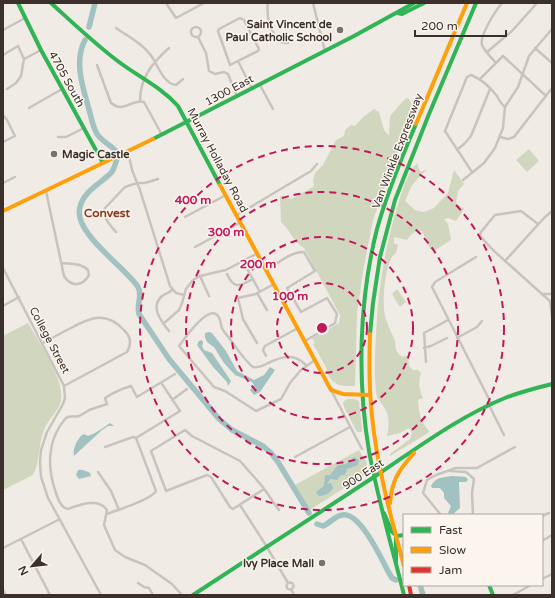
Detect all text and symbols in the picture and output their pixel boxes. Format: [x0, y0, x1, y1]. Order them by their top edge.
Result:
scale bar [415, 12, 506, 38]
place label: Saint Vincent de Paul Catholic School [226, 18, 333, 44]
text: 200 m [421, 19, 458, 33]
marker: Saint Vincent de Paul Catholic School [335, 25, 345, 35]
street label: 4705 South [46, 49, 87, 109]
street label: 1300 East [203, 72, 256, 109]
street label: Van Winkle Expressway [369, 92, 425, 211]
street label: Murray Holladay Road [184, 106, 251, 215]
place label: Magic Castle [62, 148, 130, 162]
marker: Magic Castle [49, 149, 59, 159]
text: 400 m [175, 193, 211, 207]
district label: Convest [84, 206, 130, 220]
text: 300 m [208, 225, 244, 239]
text: 200 m [240, 257, 276, 271]
text: 100 m [272, 289, 308, 303]
street label: College Street [27, 305, 73, 376]
centre of rings [315, 321, 329, 335]
street label: 900 East [340, 456, 386, 492]
legend [403, 514, 543, 586]
text: Fast [439, 523, 463, 537]
text: Slow [439, 543, 466, 557]
north arrow [12, 546, 52, 586]
place label: Ivy Place Mall [243, 557, 314, 571]
marker: Ivy Place Mall [317, 558, 327, 568]
text: Jam [439, 563, 462, 577]
text: N [16, 564, 31, 577]

